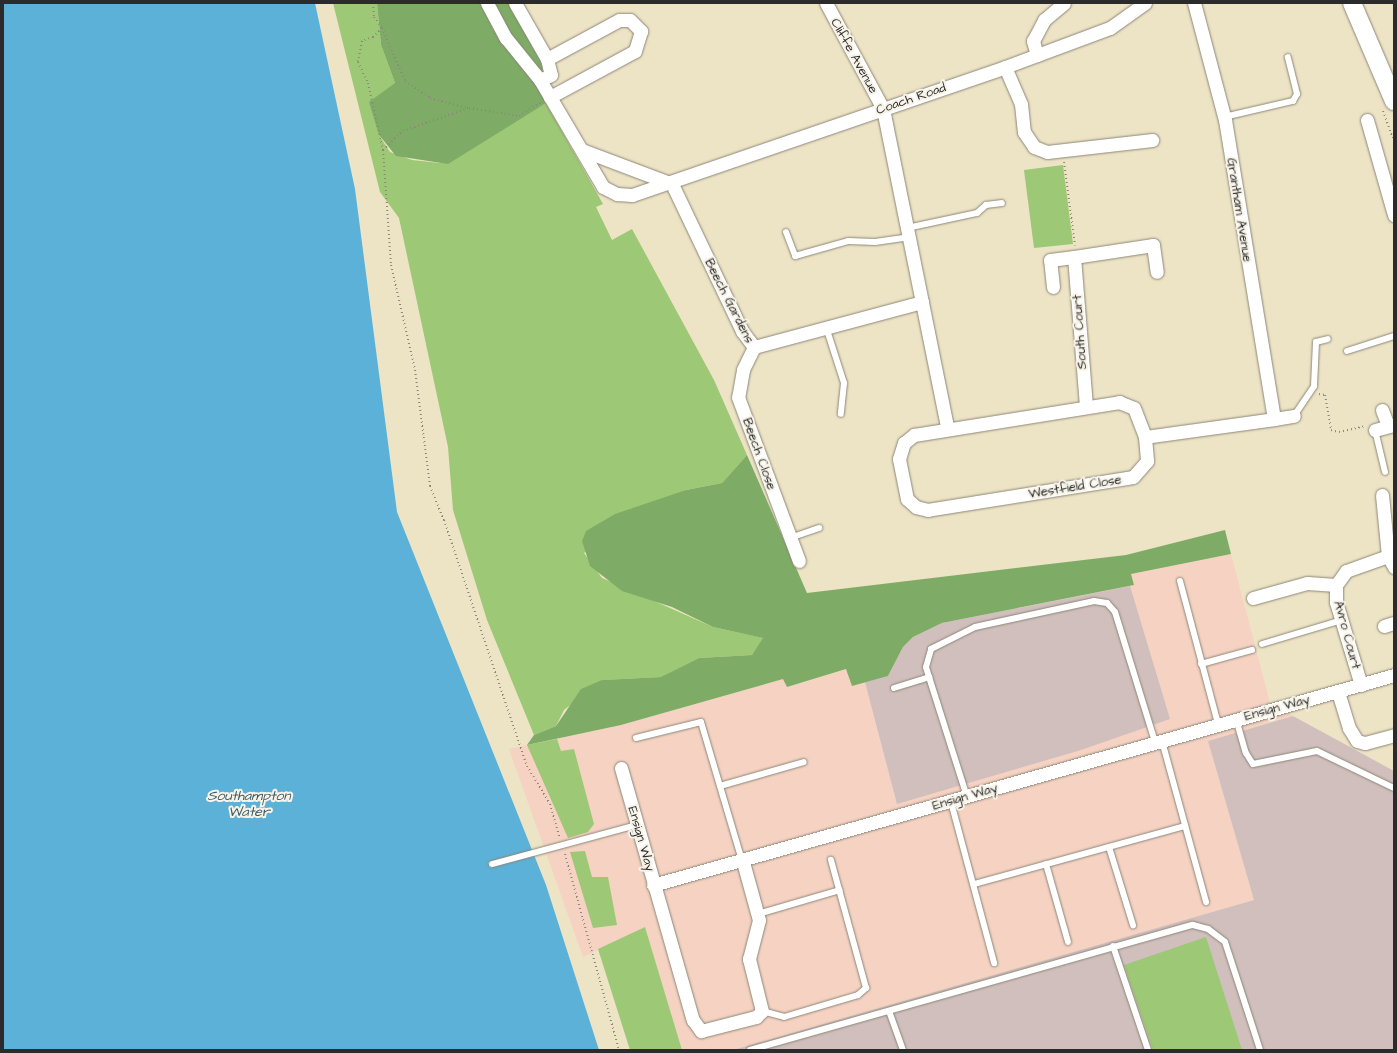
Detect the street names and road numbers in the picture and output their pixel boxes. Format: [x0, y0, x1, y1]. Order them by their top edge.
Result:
street label: Cliffe Avenue [827, 16, 881, 96]
street label: Coach Road [874, 80, 948, 118]
street label: Grantham Avenue [1223, 157, 1255, 263]
street label: Beech Gardens [701, 256, 757, 346]
street label: South Court [1070, 294, 1090, 370]
street label: Beech Close [739, 416, 779, 492]
street label: Westfield Close [1027, 472, 1123, 502]
street label: Avro Court [1330, 599, 1364, 671]
street label: Ensign Way [1243, 692, 1311, 724]
street label: Ensign Way [931, 780, 999, 814]
street label: Ensign Way [624, 805, 658, 873]

